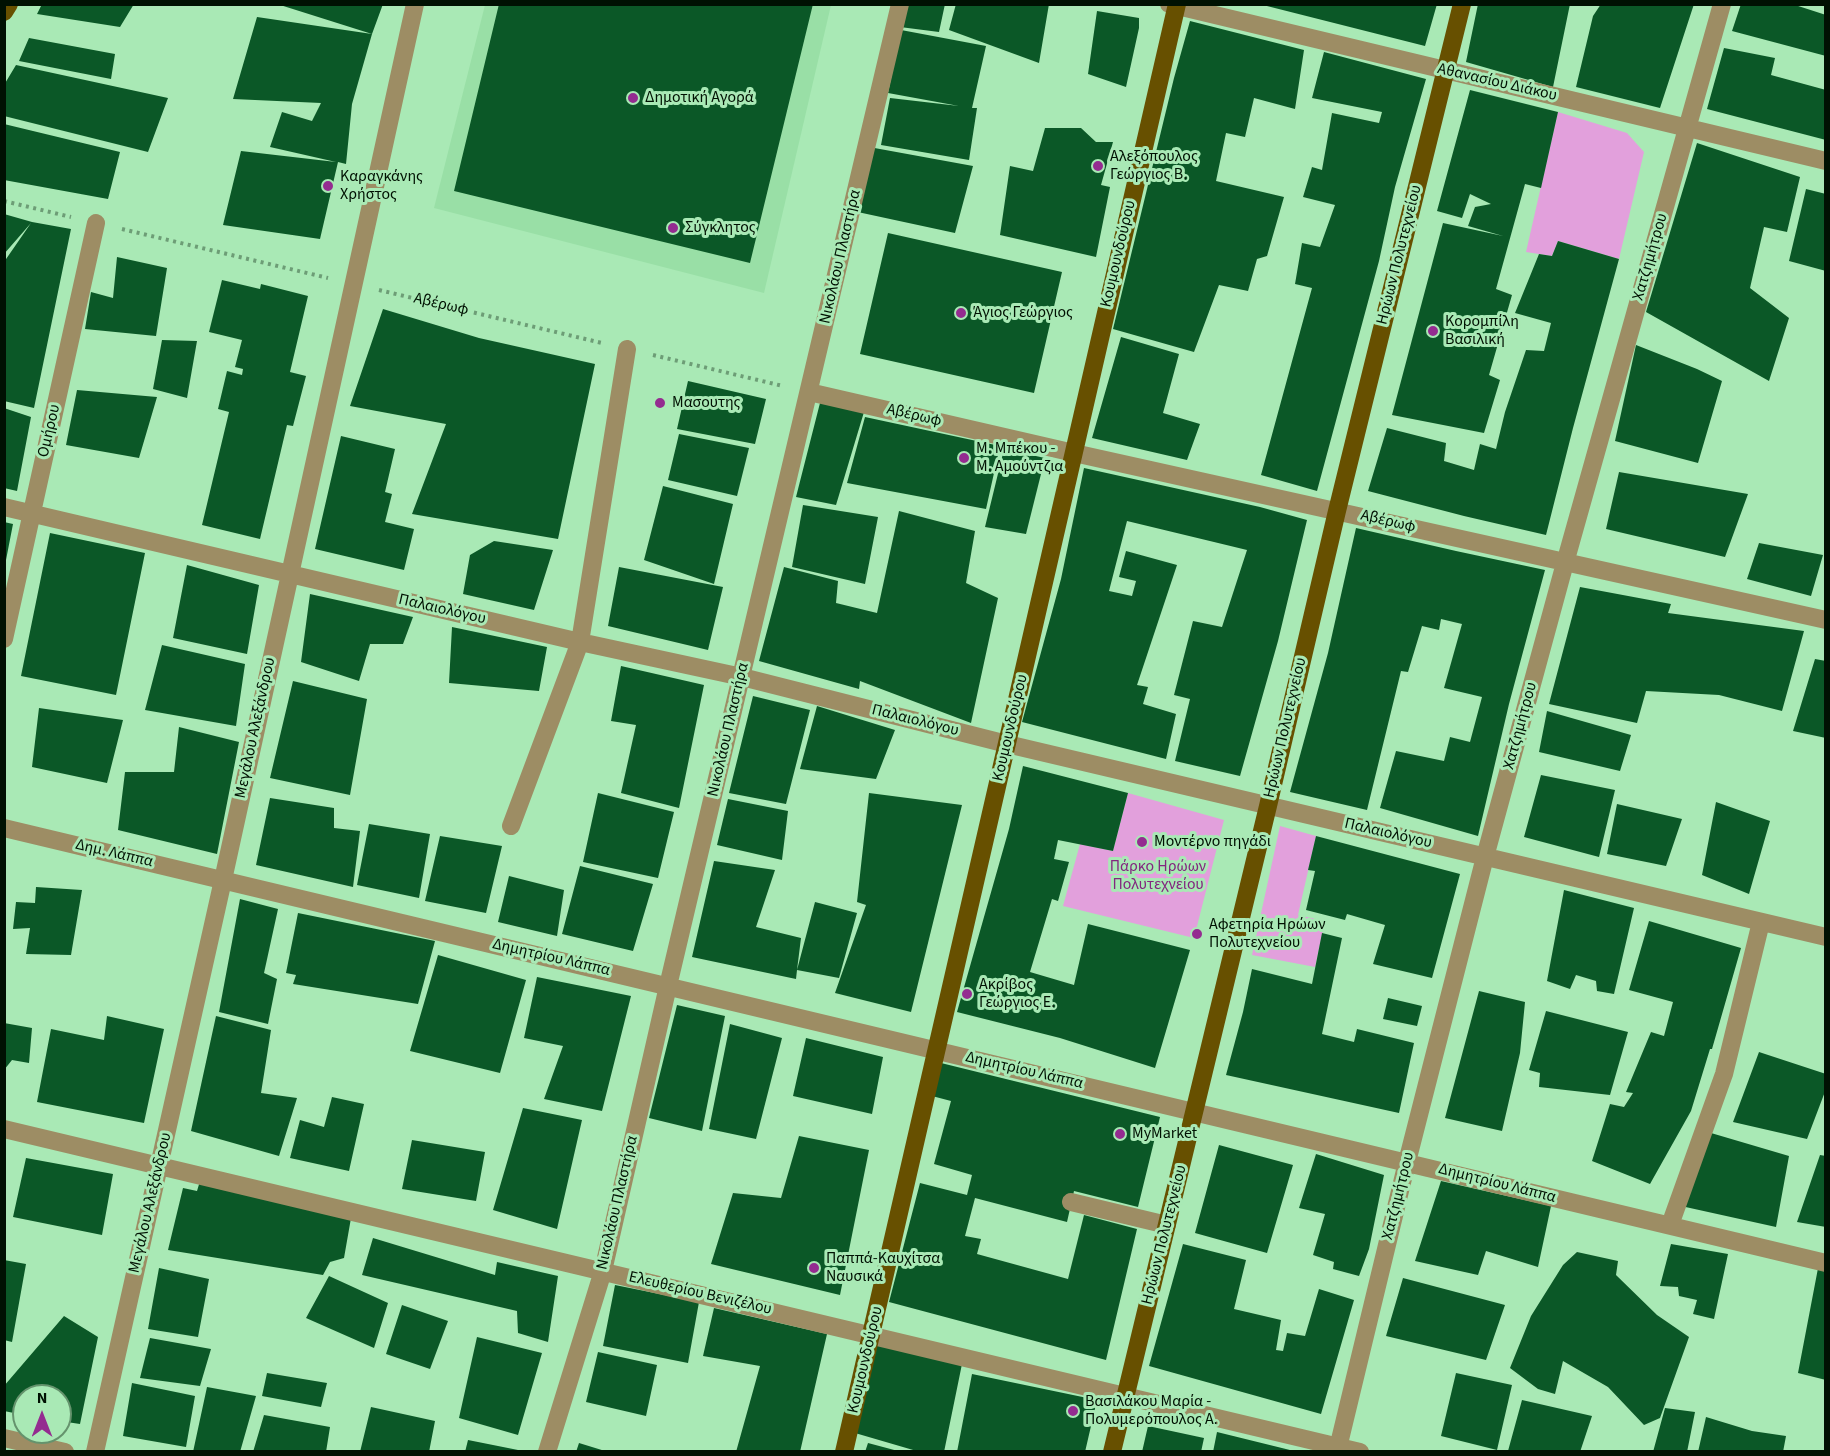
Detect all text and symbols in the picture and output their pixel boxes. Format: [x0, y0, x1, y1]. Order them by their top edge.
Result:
street label: Αθανασίου Διάκου [1435, 60, 1559, 106]
place label: Δημοτική Αγορά [645, 88, 754, 108]
marker: Δημοτική Αγορά [626, 91, 640, 105]
place label: Αλεξόπουλος Γεώργιος Β. [1110, 147, 1198, 185]
marker: Αλεξόπουλος Γεώργιος Β. [1091, 159, 1105, 173]
place label: Καραγκάνης Χρήστος [340, 167, 423, 205]
marker: Καραγκάνης Χρήστος [321, 179, 335, 193]
street label: Ηρώων Πολυτεχνείου [1373, 183, 1427, 327]
street label: Νικολάου Πλαστήρα [816, 188, 866, 326]
street label: Κουμουνδούρου [1097, 199, 1141, 309]
street label: Χατζημήτρου [1629, 211, 1673, 303]
place label: Σύγκλητος [685, 218, 756, 238]
marker: Σύγκλητος [666, 221, 680, 235]
street label: Αβέρωφ [412, 289, 470, 321]
place label: Άγιος Γεώργιος [973, 303, 1073, 323]
marker: Άγιος Γεώργιος [954, 306, 968, 320]
place label: Κορομπίλη Βασιλική [1445, 312, 1519, 350]
marker: Κορομπίλη Βασιλική [1426, 324, 1440, 338]
place label: Μασουτης [672, 393, 741, 413]
marker: Μασουτης [653, 396, 667, 410]
street label: Αβέρωφ [885, 400, 943, 432]
street label: Ομήρου [35, 403, 65, 459]
place label: Μ. Μπέκου - Μ. Αμούντζια [976, 439, 1063, 477]
marker: Μ. Μπέκου - Μ. Αμούντζια [957, 451, 971, 465]
street label: Αβέρωφ [1359, 506, 1417, 538]
street label: Παλαιολόγου [396, 591, 488, 629]
street label: Μεγάλου Αλεξάνδρου [232, 656, 280, 800]
street label: Ηρώων Πολυτεχνείου [1261, 656, 1311, 800]
street label: Νικολάου Πλαστήρα [704, 661, 754, 799]
street label: Κουμουνδούρου [989, 673, 1033, 783]
street label: Χατζημήτρου [1500, 680, 1542, 772]
street label: Παλαιολόγου [869, 701, 961, 741]
street label: Παλαιολόγου [1342, 815, 1434, 853]
place label: Μοντέρνο πηγάδι [1154, 832, 1271, 852]
marker: Μοντέρνο πηγάδι [1135, 835, 1149, 849]
street label: Δημ. Λάππα [73, 836, 155, 872]
park label: Πάρκο Ηρώων Πολυτεχνείου [1110, 857, 1206, 895]
place label: Αφετηρία Ηρώων Πολυτεχνείου [1209, 915, 1325, 953]
marker: Αφετηρία Ηρώων Πολυτεχνείου [1190, 927, 1204, 941]
street label: Δημητρίου Λάππα [490, 935, 612, 981]
place label: Ακρίβος Γεώργιος Ε. [979, 975, 1055, 1013]
marker: Ακρίβος Γεώργιος Ε. [960, 987, 974, 1001]
street label: Δημητρίου Λάππα [963, 1048, 1085, 1094]
place label: MyMarket [1132, 1124, 1197, 1144]
marker: MyMarket [1113, 1127, 1127, 1141]
street label: Μεγάλου Αλεξάνδρου [125, 1131, 177, 1275]
street label: Νικολάου Πλαστήρα [593, 1134, 643, 1272]
street label: Χατζημήτρου [1379, 1150, 1419, 1242]
street label: Δημητρίου Λάππα [1436, 1160, 1558, 1208]
street label: Ηρώων Πολυτεχνείου [1138, 1163, 1192, 1307]
place label: Παππά-Καυχίτσα Ναυσικά [826, 1249, 940, 1287]
marker: Παππά-Καυχίτσα Ναυσικά [807, 1261, 821, 1275]
street label: Ελευθερίου Βενιζέλου [627, 1268, 773, 1320]
street label: Κουμουνδούρου [844, 1305, 888, 1415]
north arrow [12, 1384, 72, 1444]
text: N [37, 1387, 47, 1409]
place label: Βασιλάκου Μαρία - Πολυμερόπουλος Α. [1085, 1392, 1218, 1430]
marker: Βασιλάκου Μαρία - Πολυμερόπουλος Α. [1066, 1404, 1080, 1418]

